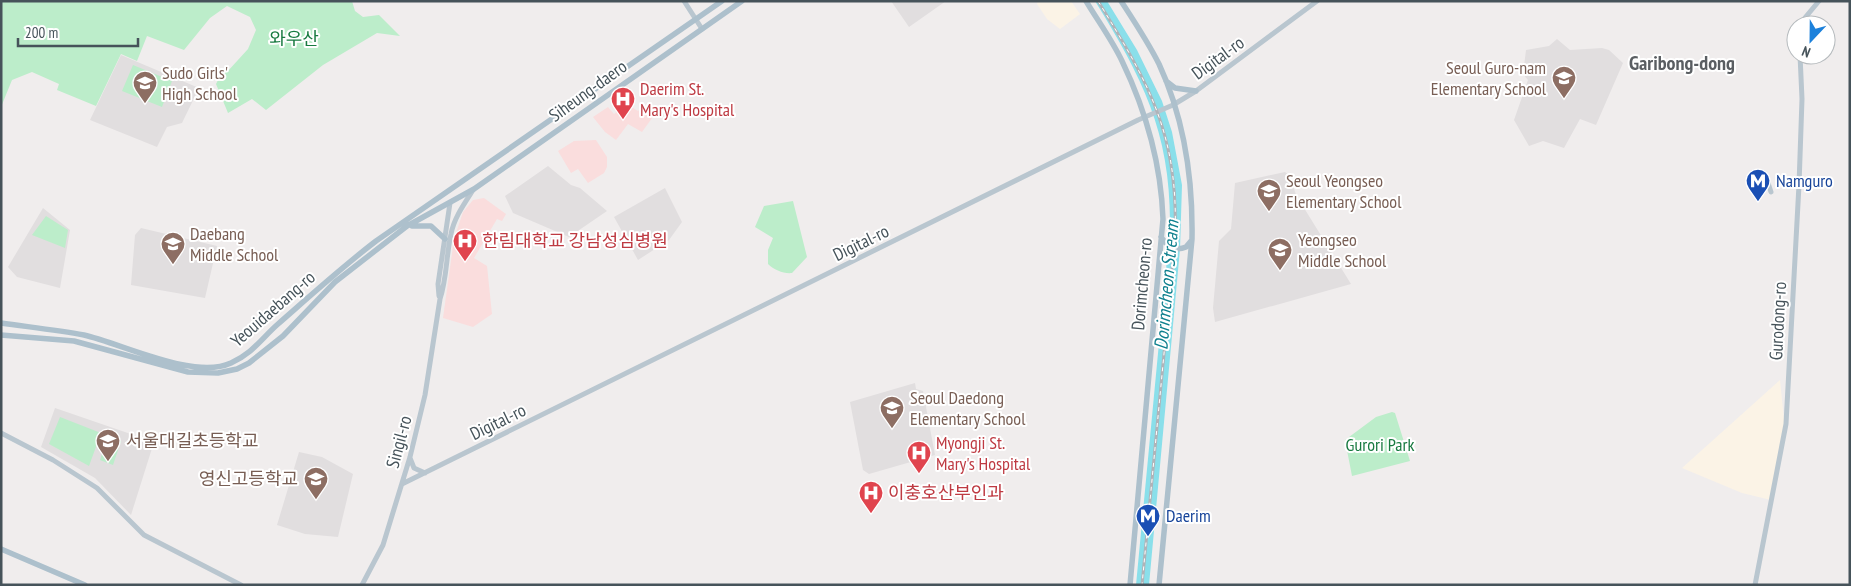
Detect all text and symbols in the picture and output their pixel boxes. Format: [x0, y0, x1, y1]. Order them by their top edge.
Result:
scale bar [18, 15, 138, 47]
north arrow [1786, 15, 1836, 65]
text: 200 m [25, 23, 58, 42]
park label: 와우산 [269, 27, 319, 50]
street label: Digital-ro [1187, 31, 1249, 84]
text: N [1799, 42, 1813, 62]
district label: Garibong-dong [1629, 50, 1735, 76]
street label: Siheung-daero [544, 54, 631, 127]
place label: Seoul Guro-nam Elementary School [1431, 56, 1547, 100]
place label: Sudo Girls' High School [162, 61, 238, 105]
school or university icon: Seoul Guro-nam Elementary School [1551, 65, 1577, 99]
school or university icon: Sudo Girls' High School [132, 70, 158, 104]
place label: Daerim St. Mary's Hospital [640, 77, 735, 121]
hospital icon: Daerim St. Mary's Hospital [610, 86, 636, 120]
metro station icon: Namguro [1745, 168, 1771, 202]
place label: Seoul Yeongseo Elementary School [1286, 169, 1402, 213]
place label: Namguro [1776, 169, 1833, 192]
school or university icon: Seoul Yeongseo Elementary School [1256, 178, 1282, 212]
water label: Dorimcheon Stream [1148, 218, 1184, 351]
street label: Digital-ro [829, 219, 893, 266]
place label: Daebang Middle School [190, 222, 279, 266]
hospital icon: 한림대학교 강남성심병원 [452, 228, 478, 262]
place label: Yeongseo Middle School [1298, 228, 1387, 272]
place label: 한림대학교 강남성심병원 [482, 229, 668, 252]
school or university icon: Daebang Middle School [160, 231, 186, 265]
street label: Dorimcheon-ro [1126, 236, 1157, 331]
school or university icon: Yeongseo Middle School [1267, 237, 1293, 271]
street label: Yeouidaebang-ro [226, 265, 320, 352]
street label: Gurodong-ro [1764, 281, 1791, 361]
place label: Seoul Daedong Elementary School [910, 386, 1026, 430]
school or university icon: Seoul Daedong Elementary School [879, 395, 905, 429]
street label: Digital-ro [466, 398, 530, 445]
street label: Singil-ro [381, 413, 417, 471]
school or university icon: 서울대길초등학교 [95, 428, 121, 462]
place label: 서울대길초등학교 [126, 429, 258, 452]
place label: Myongji St. Mary's Hospital [936, 431, 1031, 475]
park label: Gurori Park [1346, 433, 1414, 456]
hospital icon: Myongji St. Mary's Hospital [906, 440, 932, 474]
school or university icon: 영신고등학교 [303, 466, 329, 500]
place label: 영신고등학교 [199, 467, 298, 490]
hospital icon: 이충호산부인과 [858, 480, 884, 514]
place label: 이충호산부인과 [888, 481, 1004, 504]
metro station icon: Daerim [1135, 503, 1161, 537]
place label: Daerim [1166, 504, 1211, 527]

